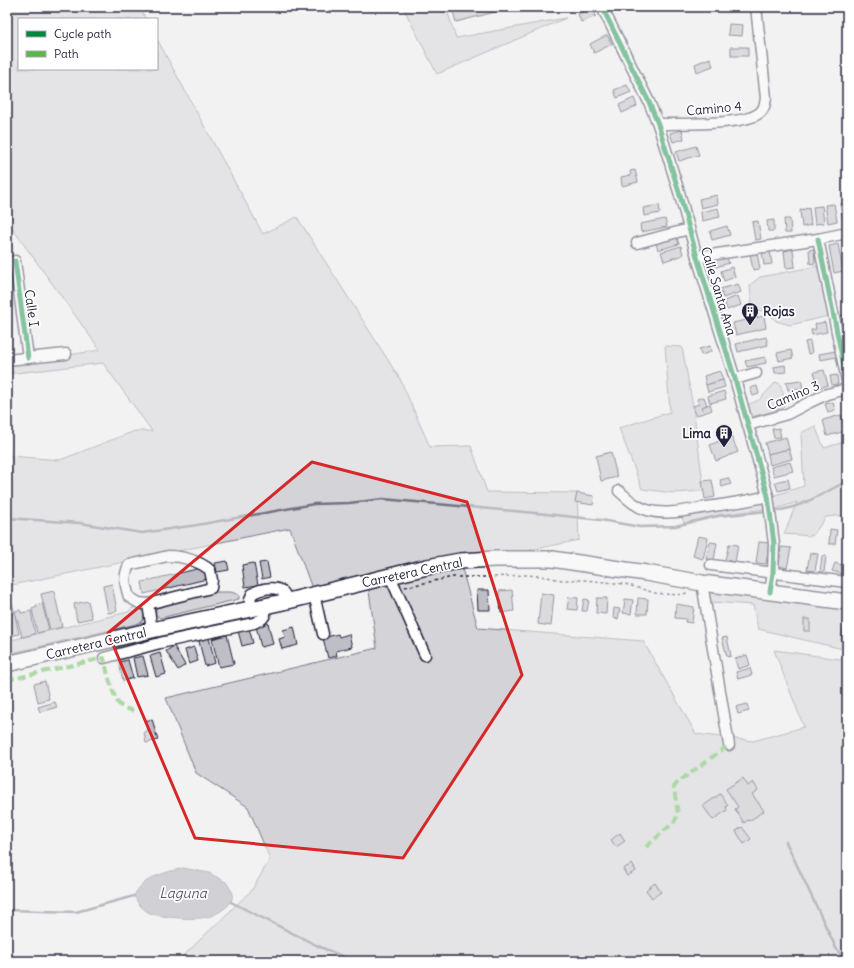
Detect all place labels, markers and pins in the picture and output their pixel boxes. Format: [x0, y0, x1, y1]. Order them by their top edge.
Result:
building icon: Rojas [740, 301, 760, 326]
place label: Rojas [763, 303, 795, 320]
building icon: Lima [714, 423, 734, 448]
place label: Lima [682, 425, 712, 442]

